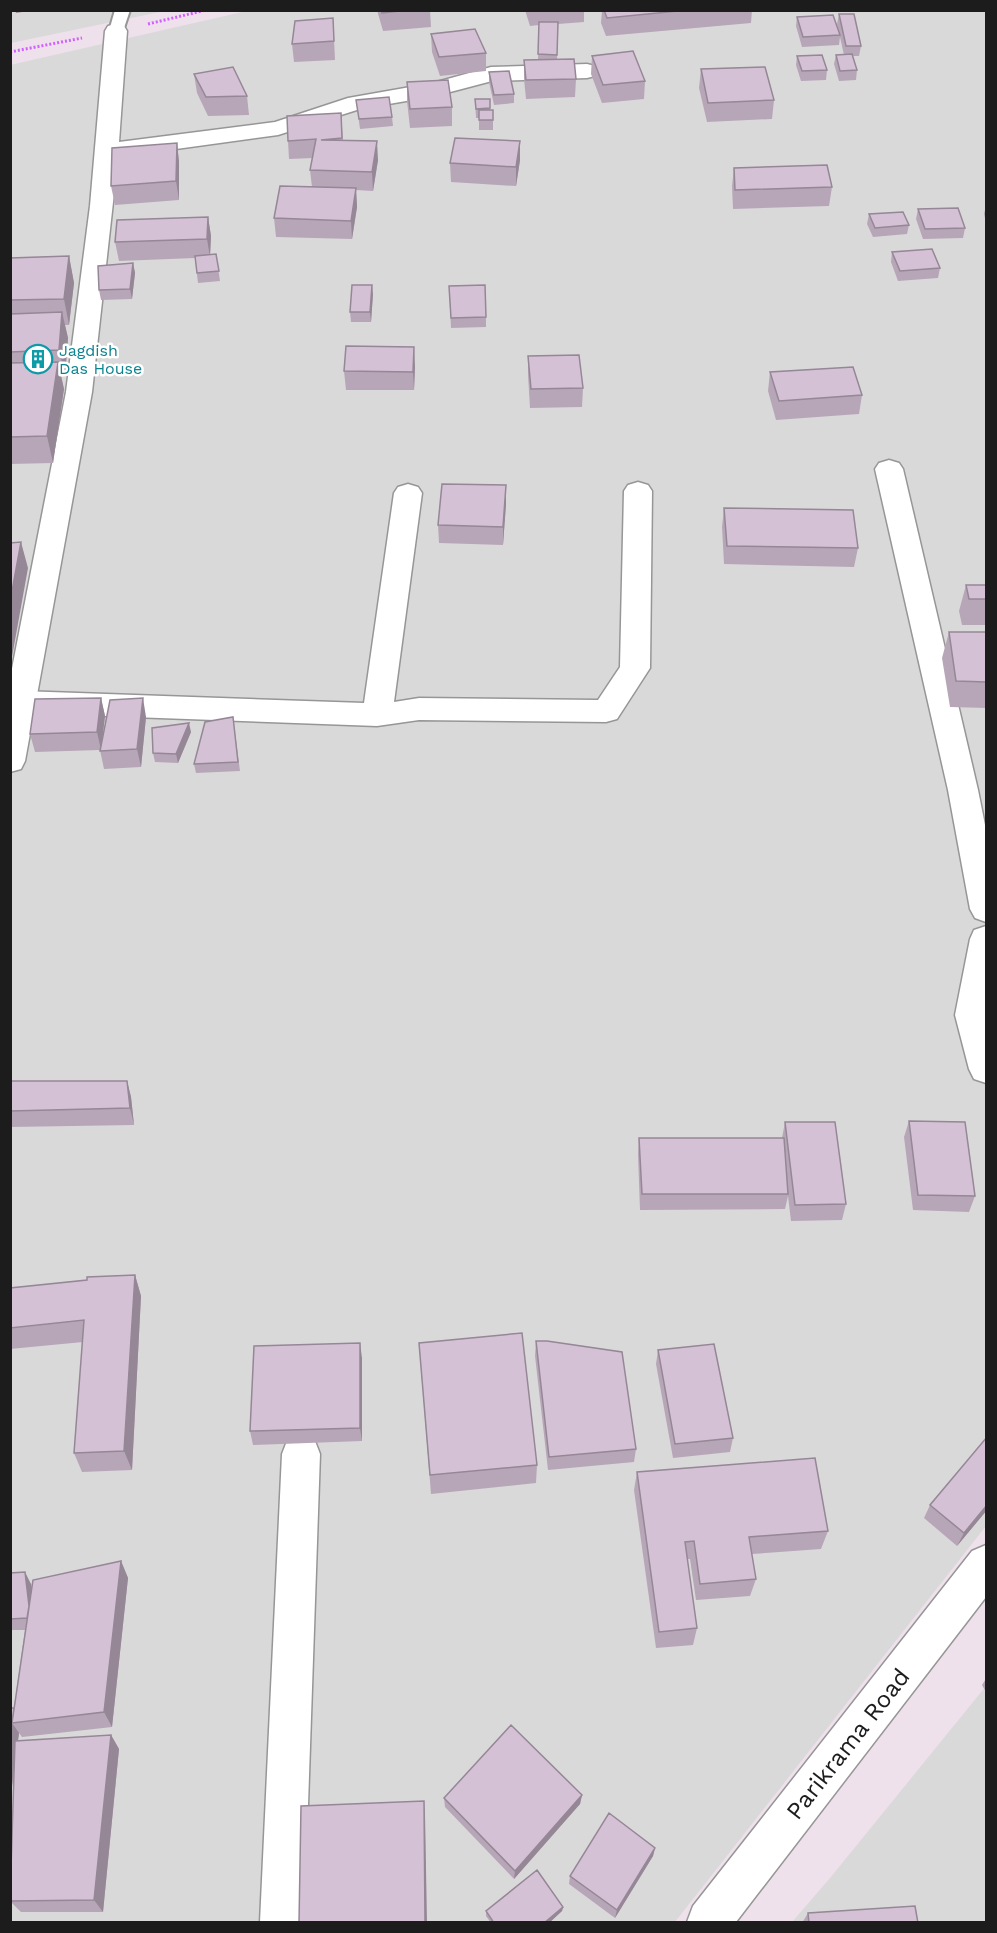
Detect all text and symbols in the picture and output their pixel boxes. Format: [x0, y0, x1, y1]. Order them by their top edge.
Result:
place label: Jagdish Das House [59, 341, 142, 378]
building icon: Jagdish Das House [22, 343, 54, 375]
street label: Parikrama Road [780, 1663, 916, 1825]

